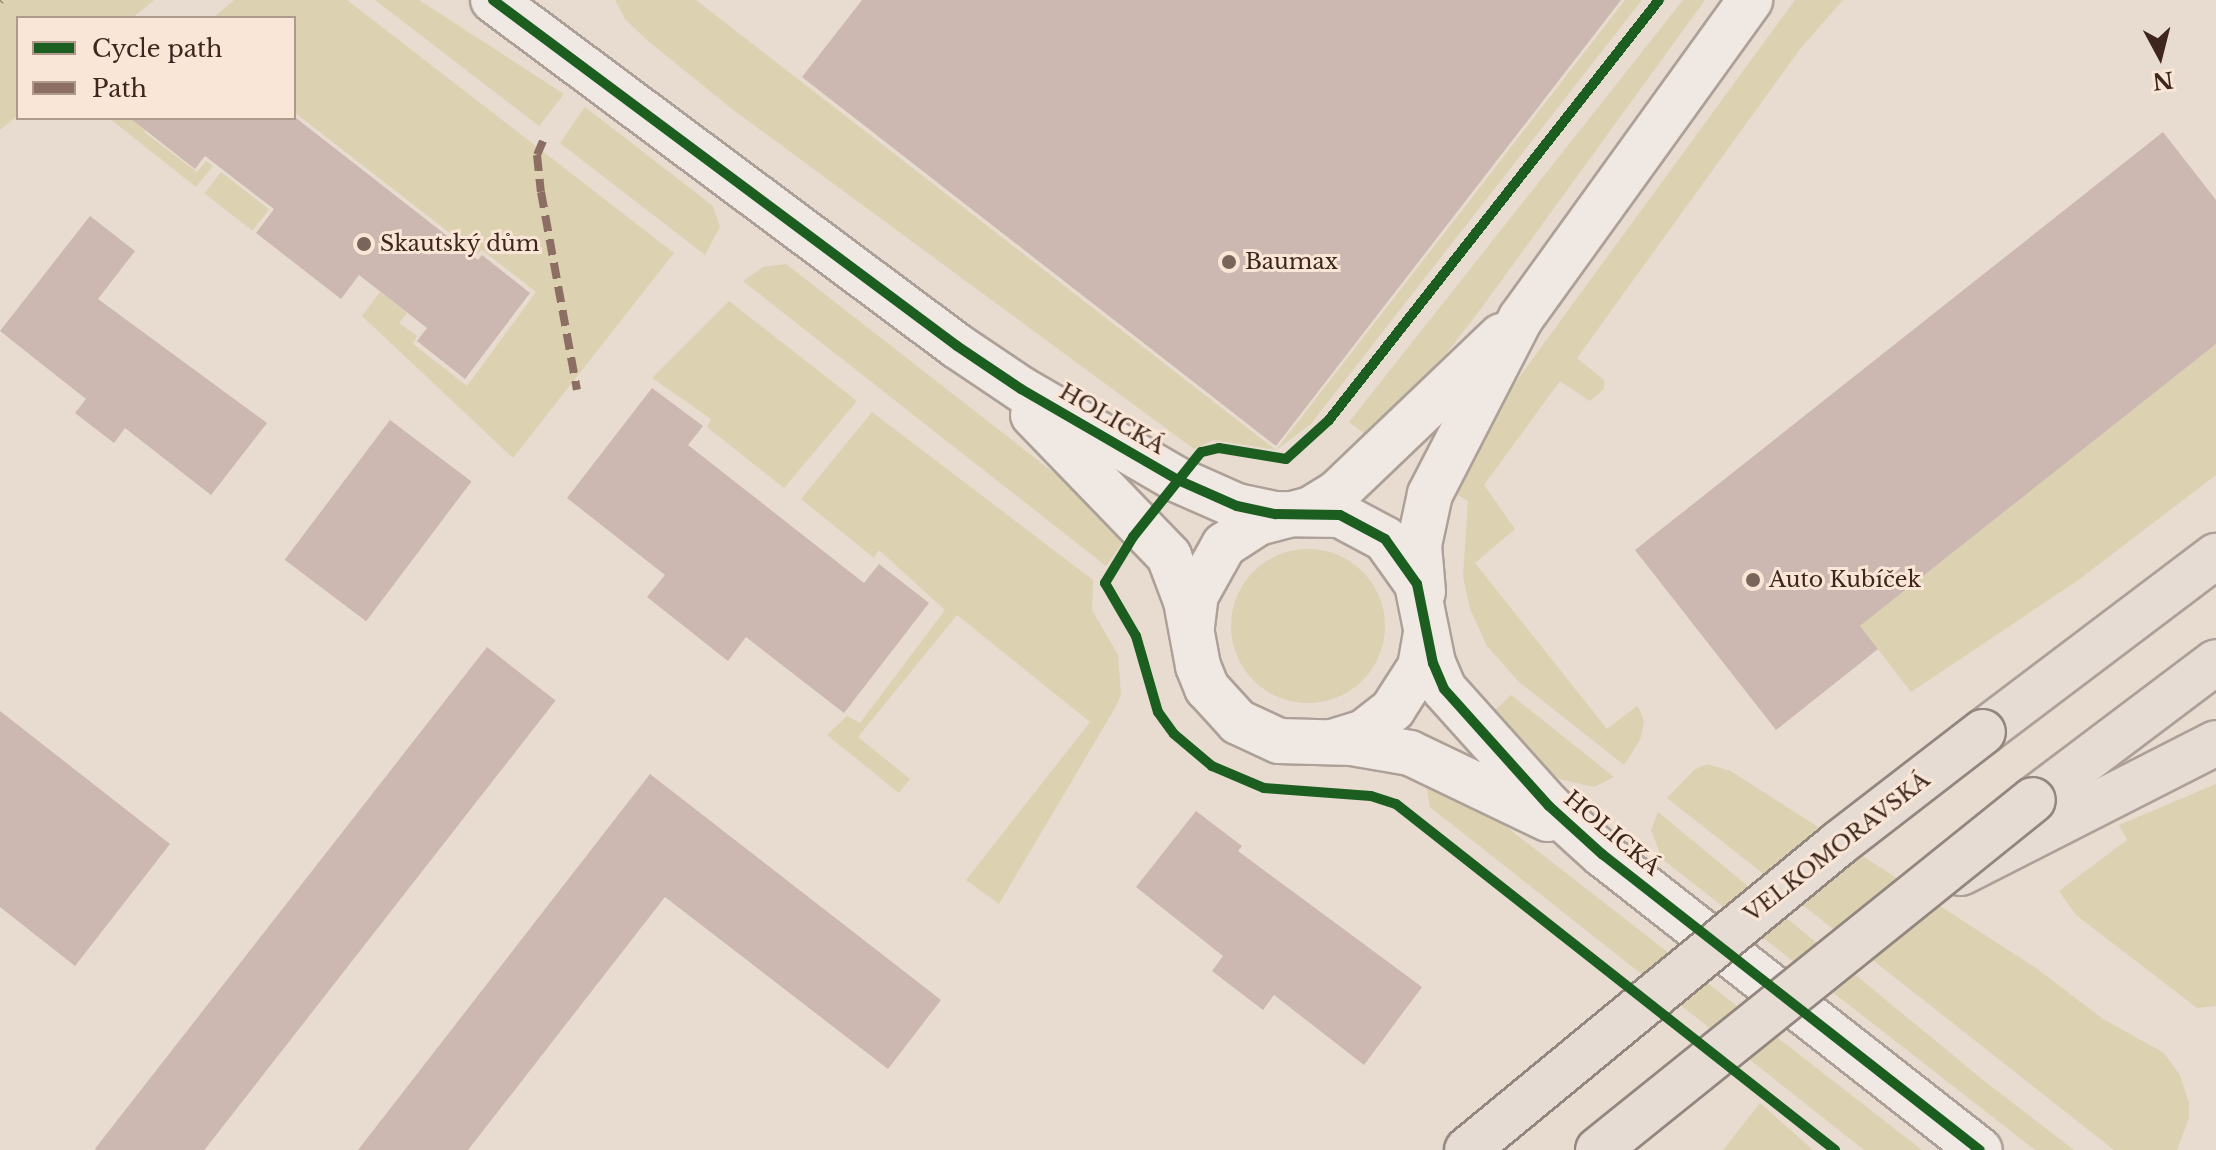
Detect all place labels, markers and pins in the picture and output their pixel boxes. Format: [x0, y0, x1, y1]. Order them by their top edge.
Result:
place label: Skautský dům [380, 231, 540, 257]
marker: Skautský dům [355, 235, 373, 253]
place label: Baumax [1245, 249, 1338, 275]
marker: Baumax [1220, 253, 1238, 271]
place label: Auto Kubíček [1769, 567, 1921, 593]
marker: Auto Kubíček [1744, 571, 1762, 589]

